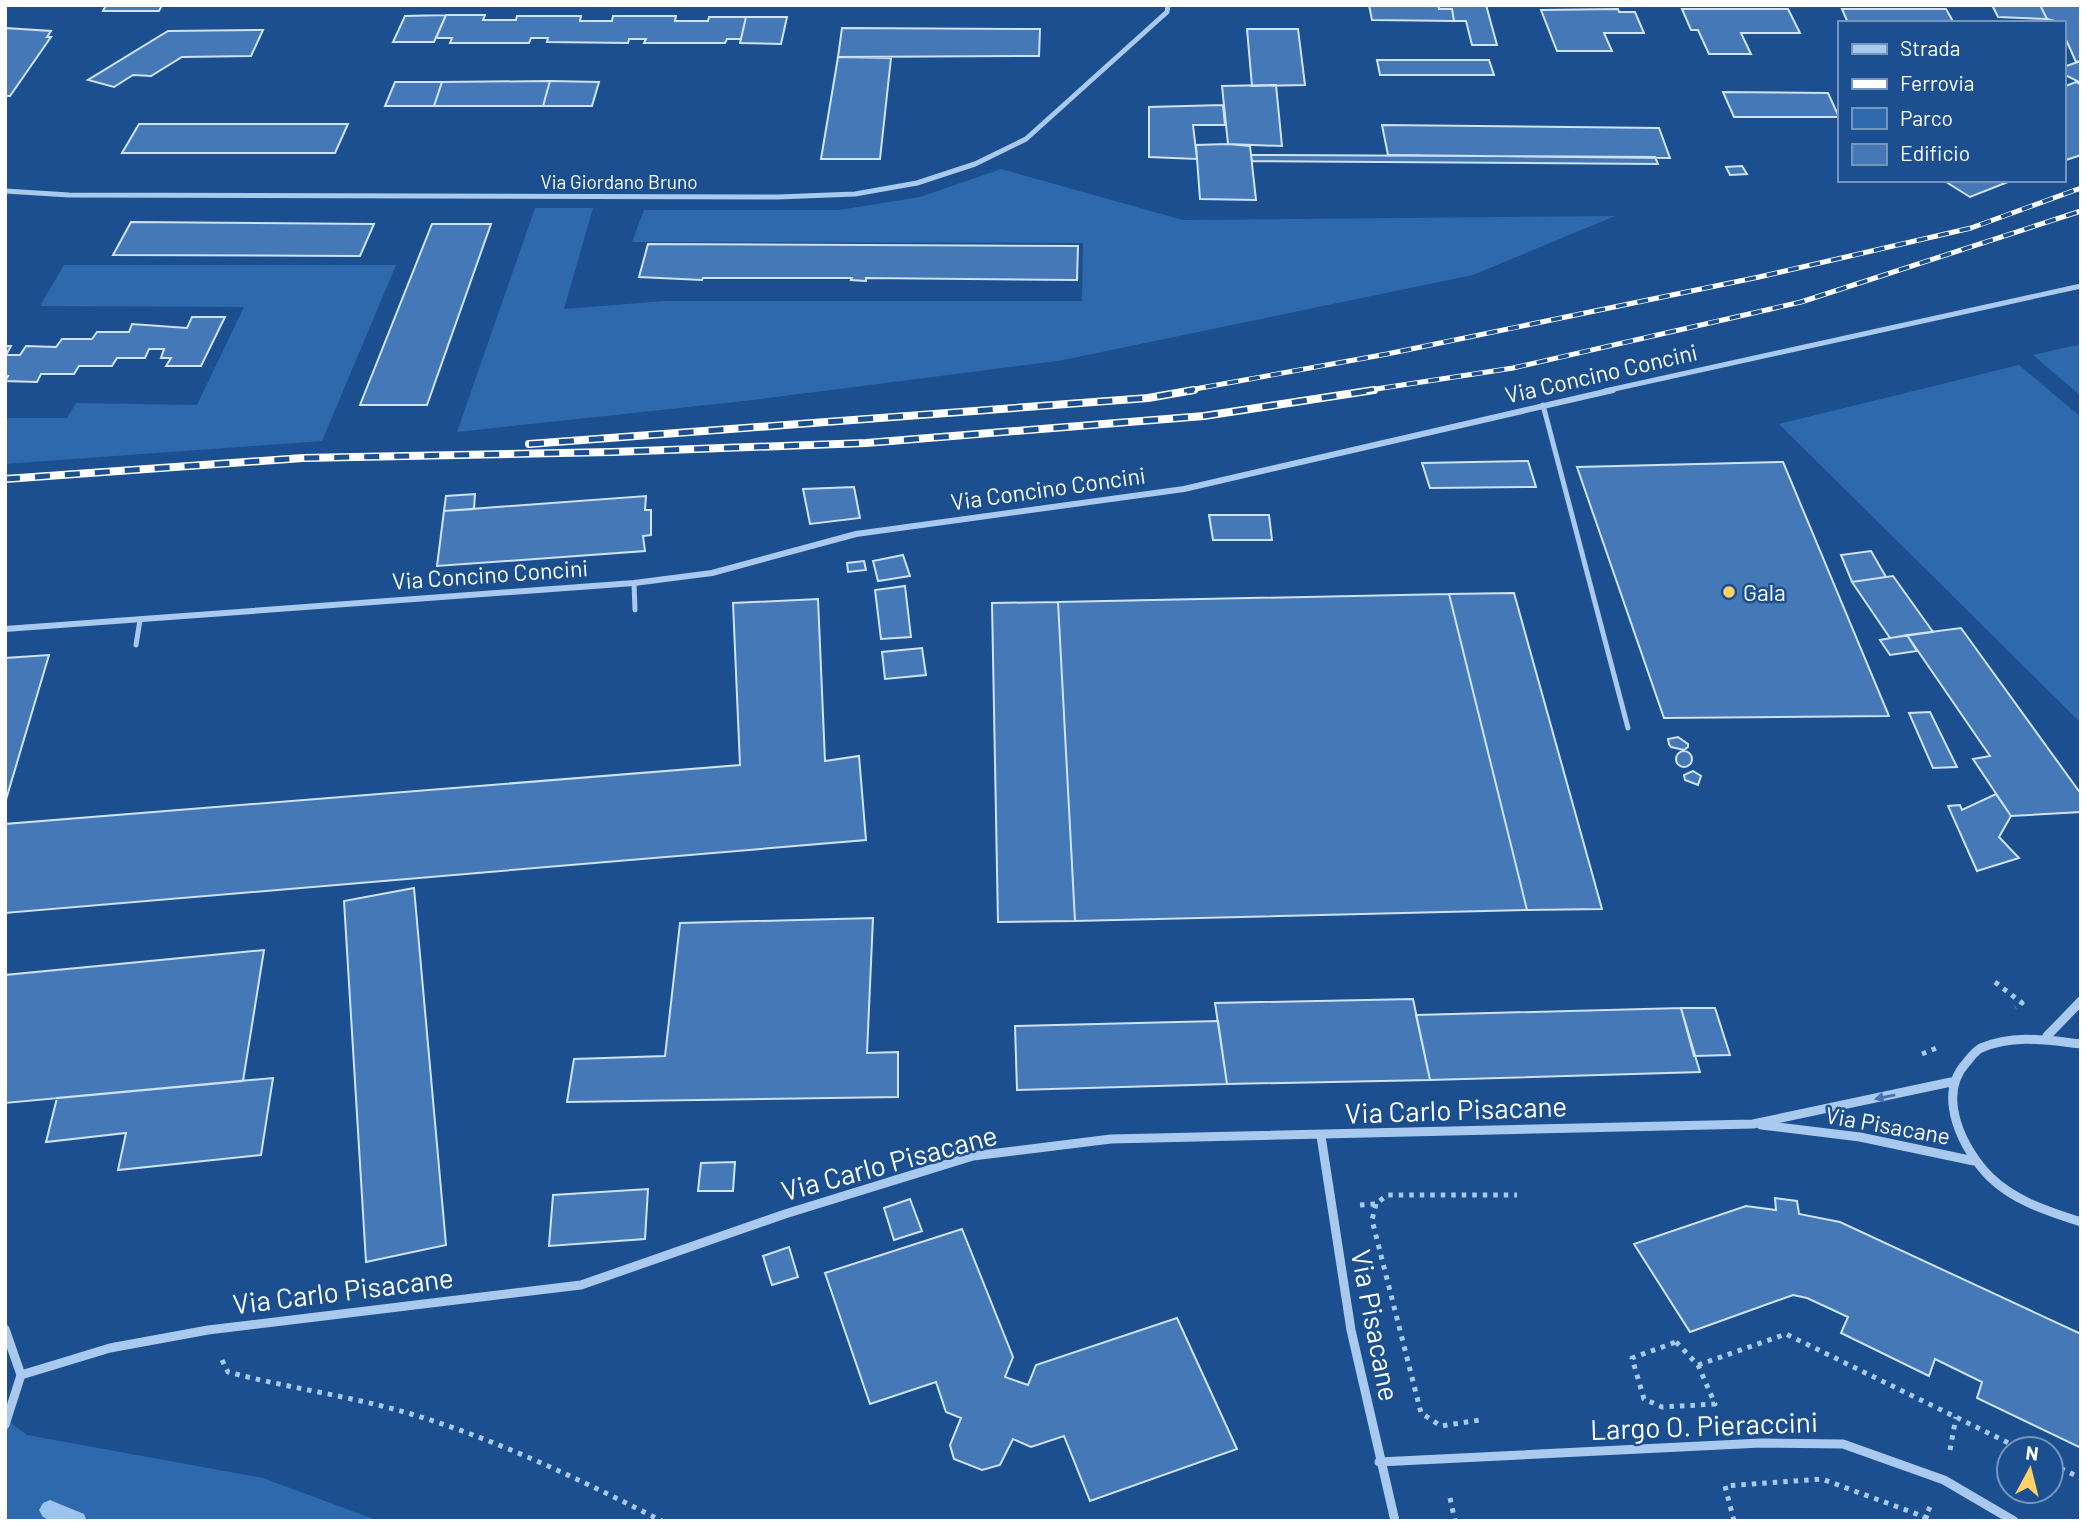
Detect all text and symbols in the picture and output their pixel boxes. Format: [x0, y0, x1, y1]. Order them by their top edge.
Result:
legend [1838, 21, 2065, 182]
text: Strada [1900, 35, 1960, 60]
text: Ferrovia [1900, 70, 1975, 95]
text: Parco [1900, 105, 1953, 130]
text: Edificio [1900, 140, 1970, 165]
street label: Via Giordano Bruno [540, 170, 698, 193]
street label: Via Concino Concini [1502, 337, 1700, 409]
street label: Via Concino Concini [949, 460, 1147, 516]
street label: Via Concino Concini [391, 553, 589, 595]
place label: Gala [1743, 578, 1786, 606]
marker: Gala [1721, 584, 1737, 600]
street label: Via Carlo Pisacane [1344, 1088, 1568, 1130]
one-way arrow [1874, 1091, 1896, 1102]
street label: Via Pisacane [1823, 1100, 1953, 1150]
street label: Via Carlo Pisacane [777, 1117, 1001, 1207]
street label: Via Pisacane [1345, 1246, 1407, 1404]
street label: Via Carlo Pisacane [231, 1260, 455, 1320]
street label: Largo O. Pieraccini [1589, 1404, 1819, 1446]
north arrow [1995, 1435, 2065, 1505]
text: N [2024, 1440, 2040, 1465]

